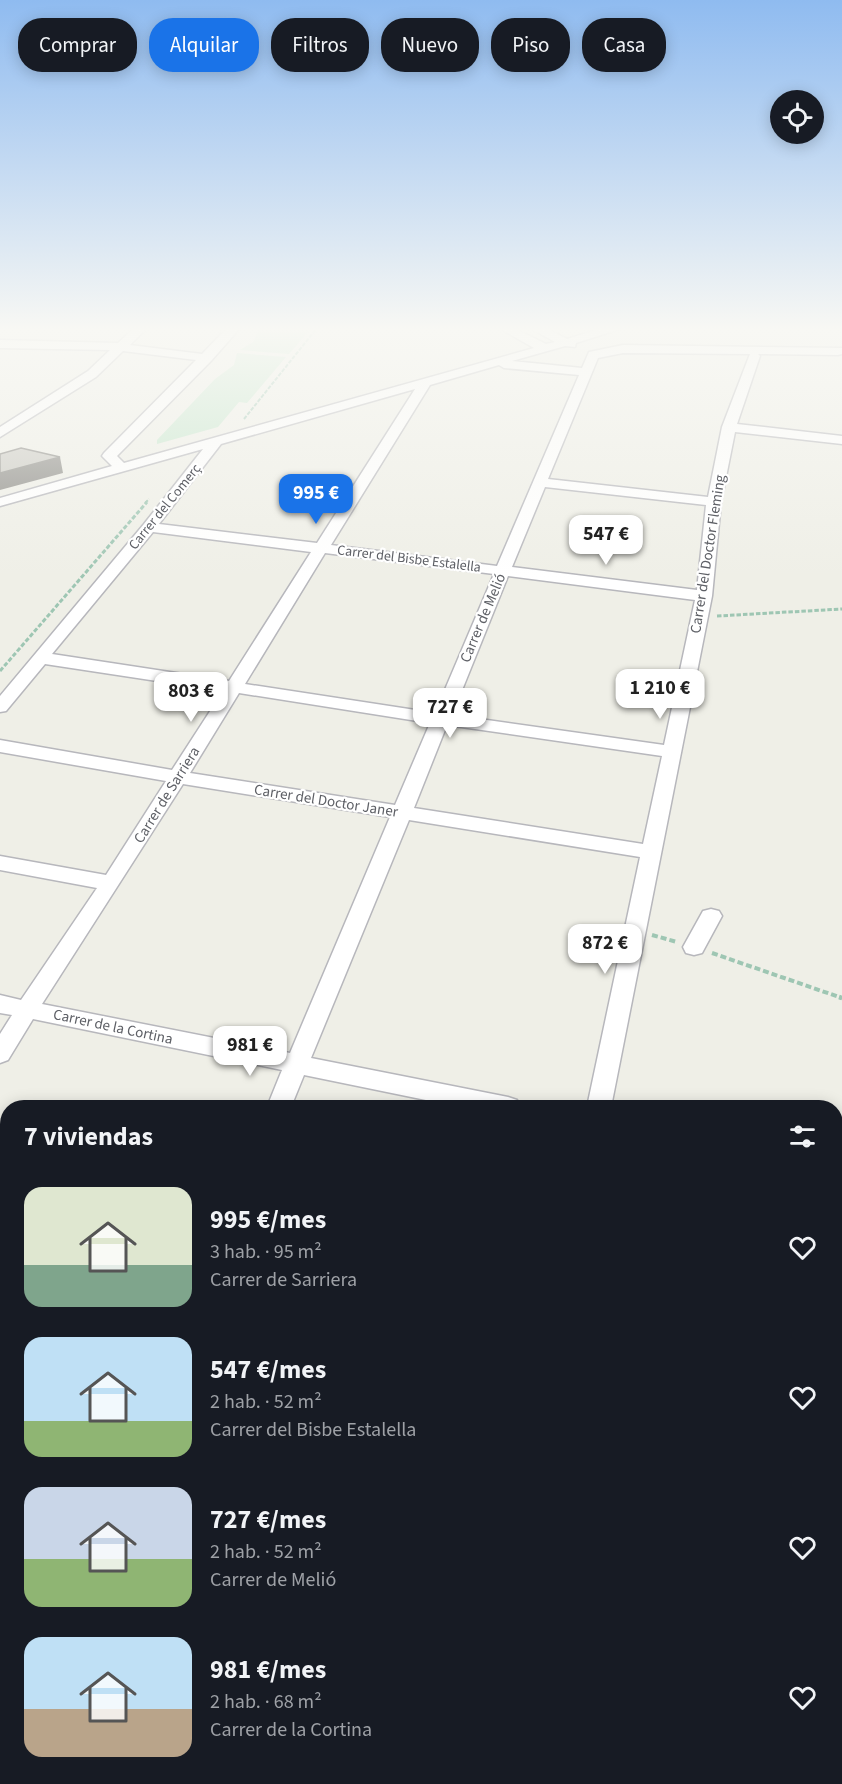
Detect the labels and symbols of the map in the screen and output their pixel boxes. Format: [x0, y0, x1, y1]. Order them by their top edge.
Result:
street label: Carrer del Comerç [124, 459, 206, 554]
street label: Carrer del Doctor Fleming [685, 473, 731, 635]
pin: 995 € [274, 474, 358, 525]
pin: 547 € [564, 515, 648, 566]
street label: Carrer del Bisbe Estalella [336, 540, 482, 578]
street label: Carrer de Melió [455, 570, 511, 666]
pin: 1 210 € [605, 669, 715, 720]
pin: 803 € [149, 672, 233, 723]
pin: 727 € [408, 688, 492, 739]
street label: Carrer de Sarriera [129, 743, 205, 847]
street label: Carrer del Doctor Janer [253, 779, 400, 823]
pin: 872 € [563, 924, 647, 975]
street label: Carrer de la Cortina [51, 1004, 175, 1050]
pin: 981 € [208, 1026, 292, 1077]

